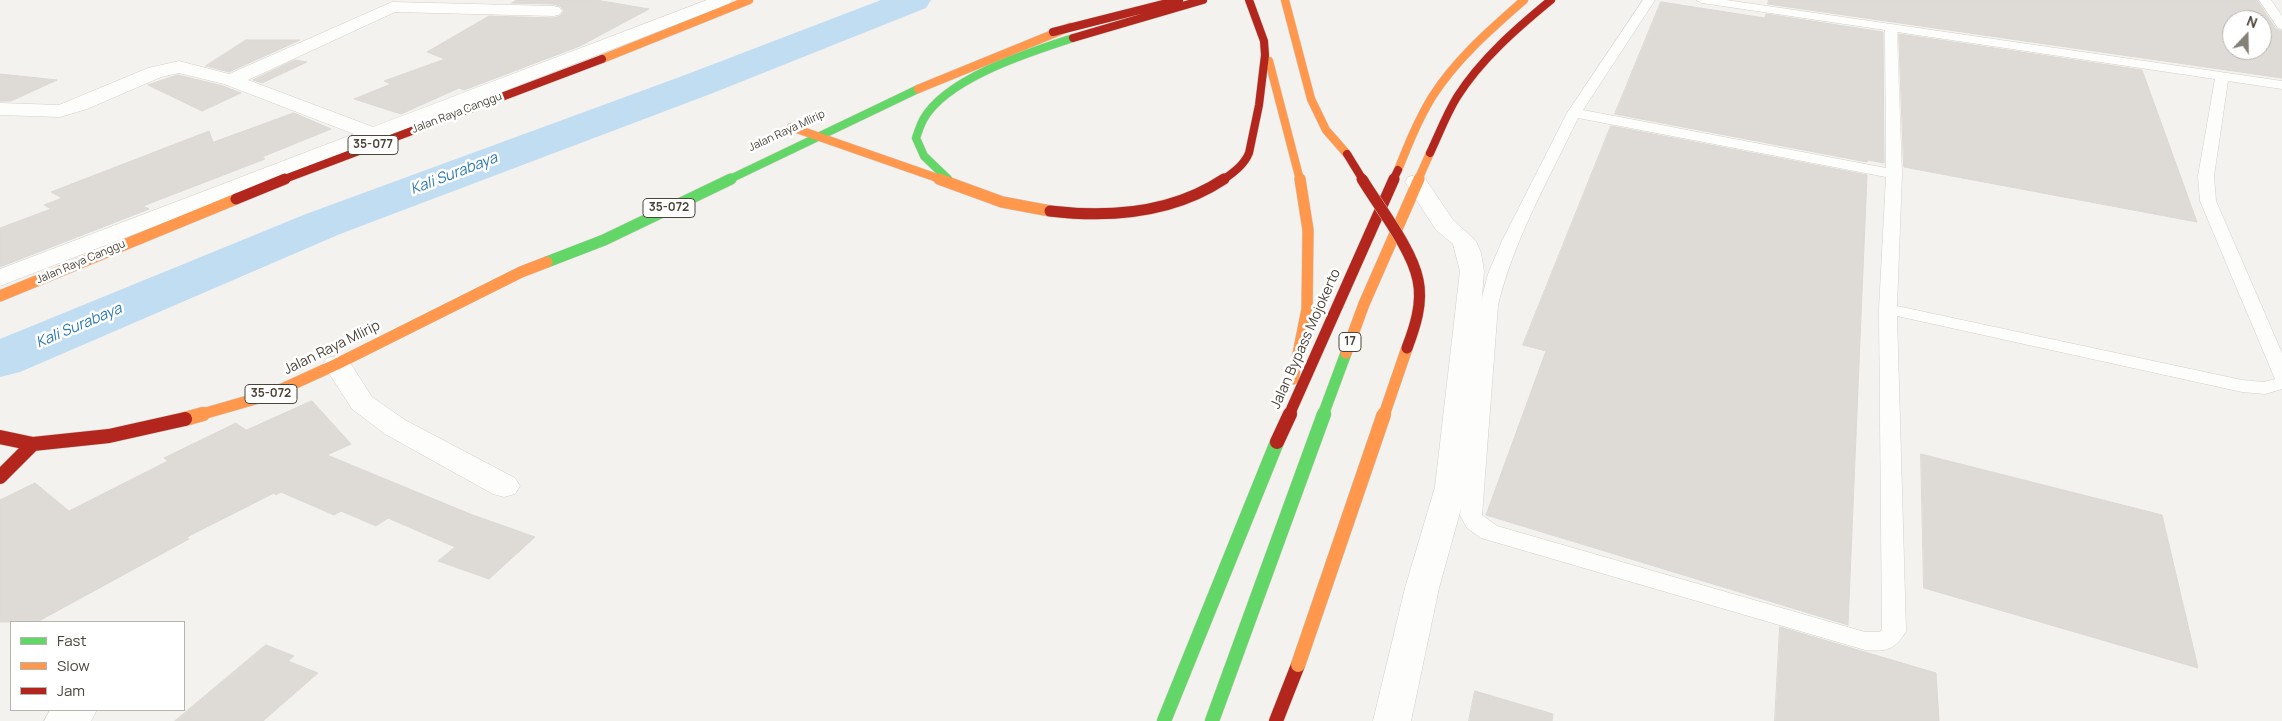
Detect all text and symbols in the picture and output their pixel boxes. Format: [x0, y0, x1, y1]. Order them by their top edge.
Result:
north arrow [2222, 10, 2272, 60]
text: N [2244, 11, 2260, 32]
street label: Jalan Raya Canggu [410, 90, 504, 136]
street label: Jalan Raya Mlirip [747, 108, 827, 154]
road number: 35-077 [348, 136, 398, 154]
water label: Kali Surabaya [408, 149, 500, 199]
road number: 35-072 [643, 198, 695, 218]
street label: Jalan Raya Canggu [35, 237, 127, 287]
street label: Jalan Bypass Mojokerto [1268, 266, 1344, 412]
water label: Kali Surabaya [33, 300, 125, 352]
street label: Jalan Raya Mlirip [281, 317, 383, 379]
road number: 17 [1339, 332, 1361, 352]
road number: 35-072 [245, 384, 297, 404]
legend [10, 621, 185, 711]
text: Fast [57, 630, 86, 651]
text: Slow [57, 655, 90, 676]
text: Jam [57, 680, 85, 701]

